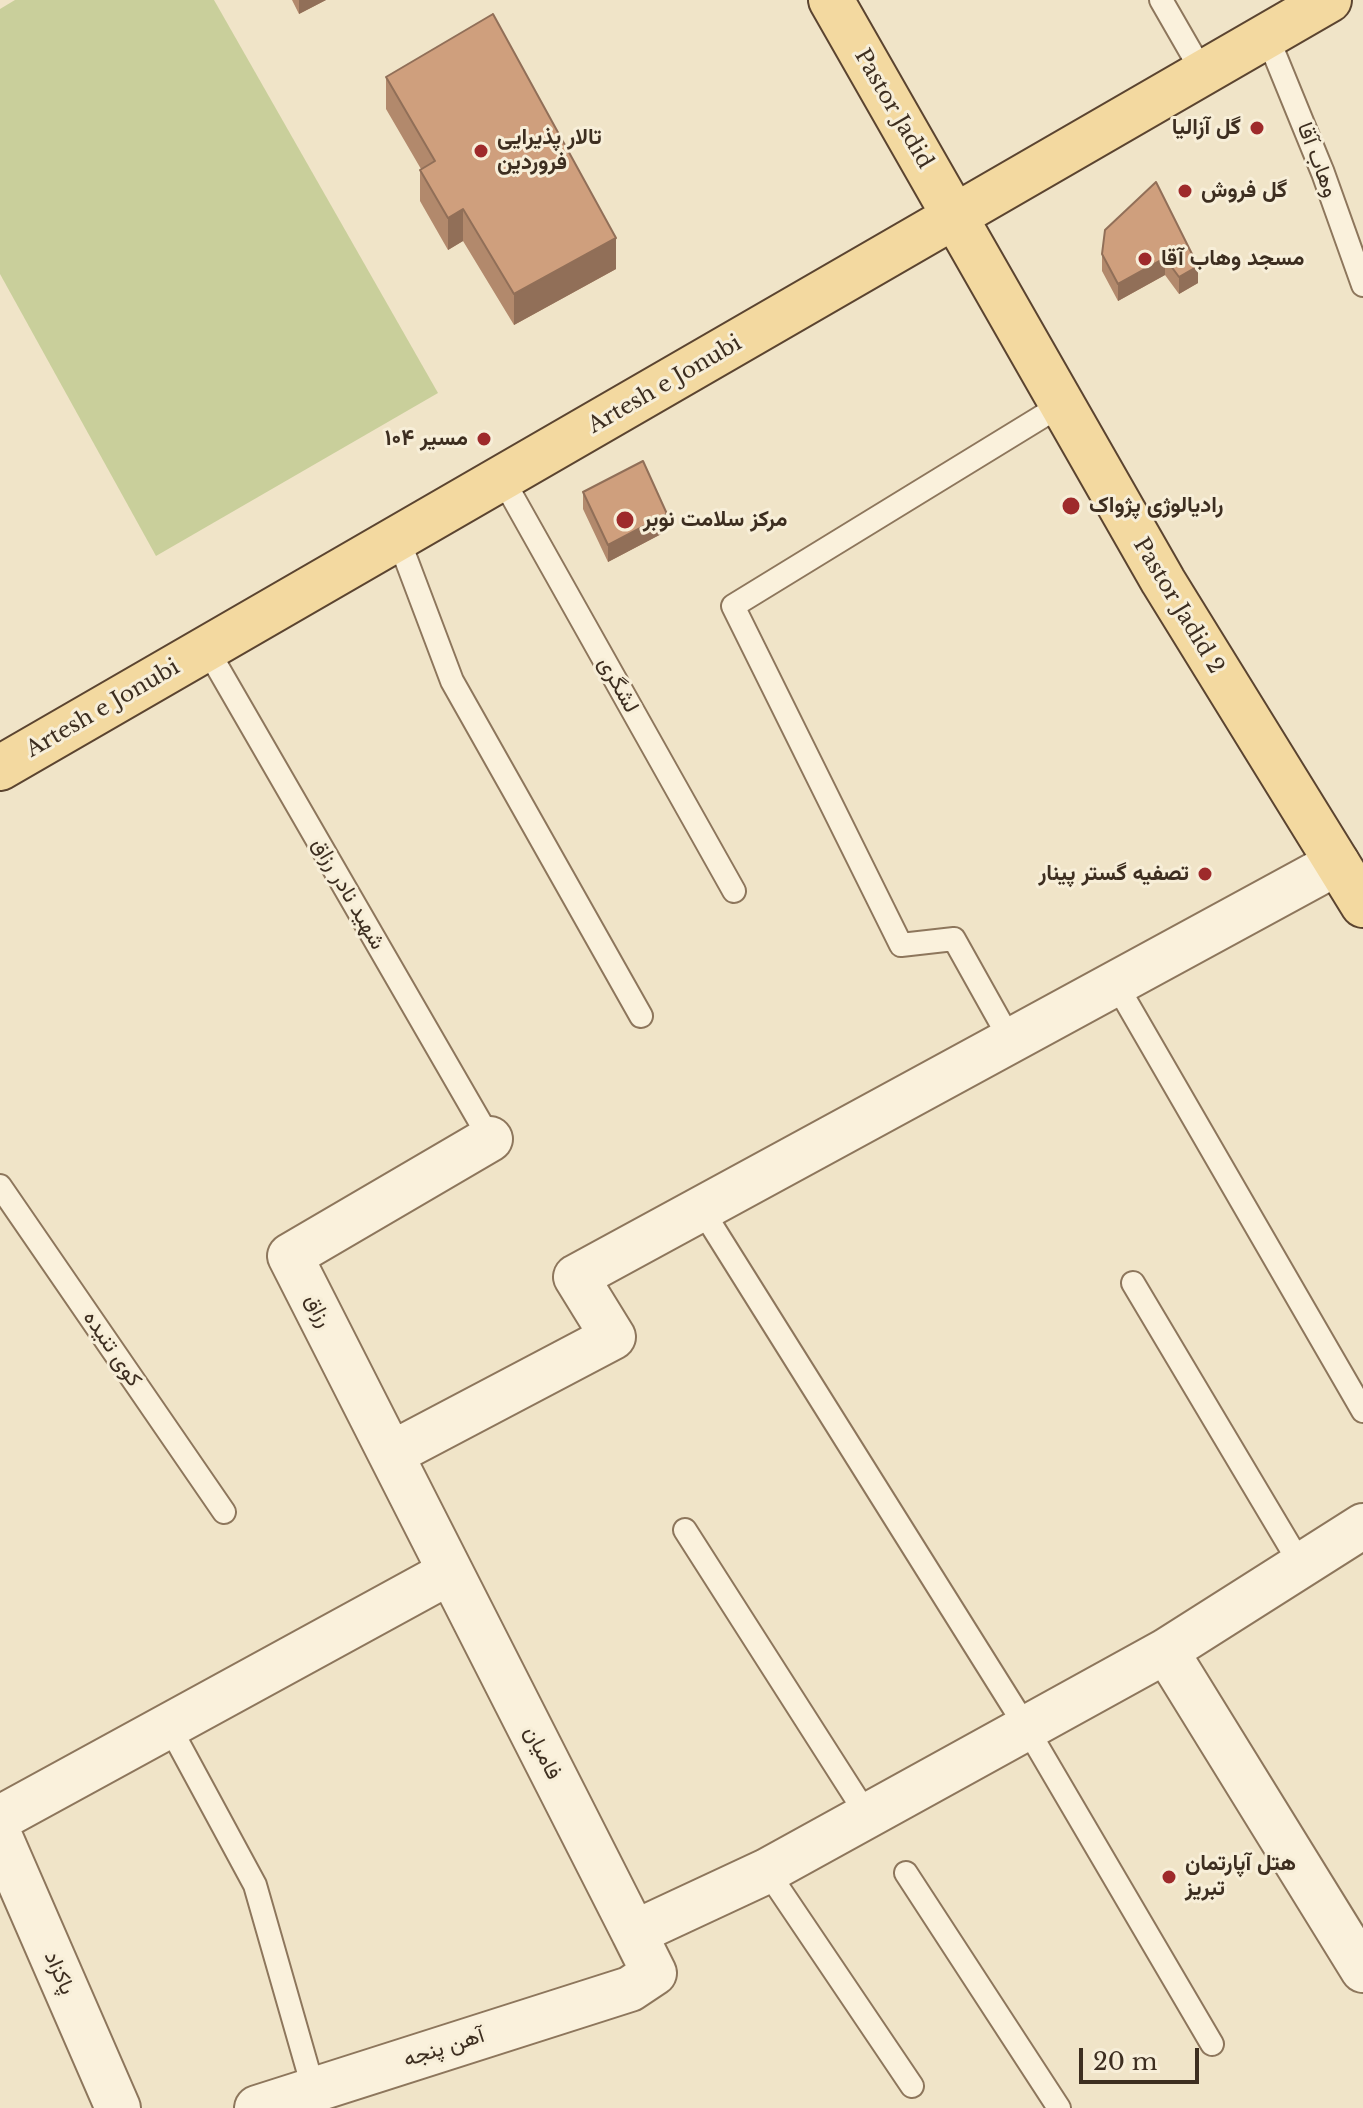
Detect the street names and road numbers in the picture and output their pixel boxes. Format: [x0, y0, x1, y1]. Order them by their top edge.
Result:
street label: Pastor Jadid [848, 44, 938, 174]
street label: وهاب آقا [1291, 119, 1343, 201]
street label: Artesh e Jonubi [583, 330, 747, 440]
street label: Pastor Jadid 2 [1127, 533, 1229, 679]
street label: لشگری [592, 652, 644, 718]
street label: Artesh e Jonubi [21, 654, 185, 764]
street label: شهید نادر رزاق [306, 834, 390, 954]
street label: رزاق [299, 1290, 337, 1332]
street label: کوی تنیده [77, 1306, 147, 1392]
street label: فامیان [517, 1722, 567, 1784]
street label: پاکزاد [38, 1947, 80, 1999]
street label: آهن پنجه [400, 2023, 488, 2073]

